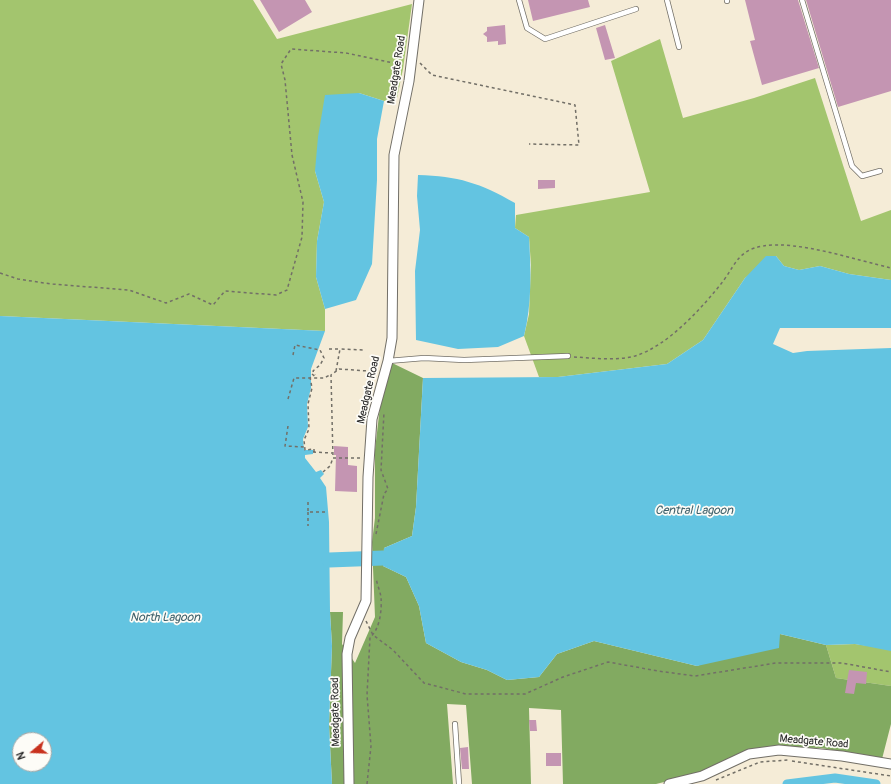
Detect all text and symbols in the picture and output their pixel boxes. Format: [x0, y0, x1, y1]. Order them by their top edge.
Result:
street label: Meadgate Road [385, 35, 409, 105]
street label: Meadgate Road [355, 355, 383, 425]
water label: Central Lagoon [655, 504, 733, 518]
water label: North Lagoon [130, 611, 200, 625]
street label: Meadgate Road [329, 677, 343, 747]
north arrow [12, 732, 52, 772]
street label: Meadgate Road [779, 732, 849, 752]
text: N [14, 750, 28, 761]

